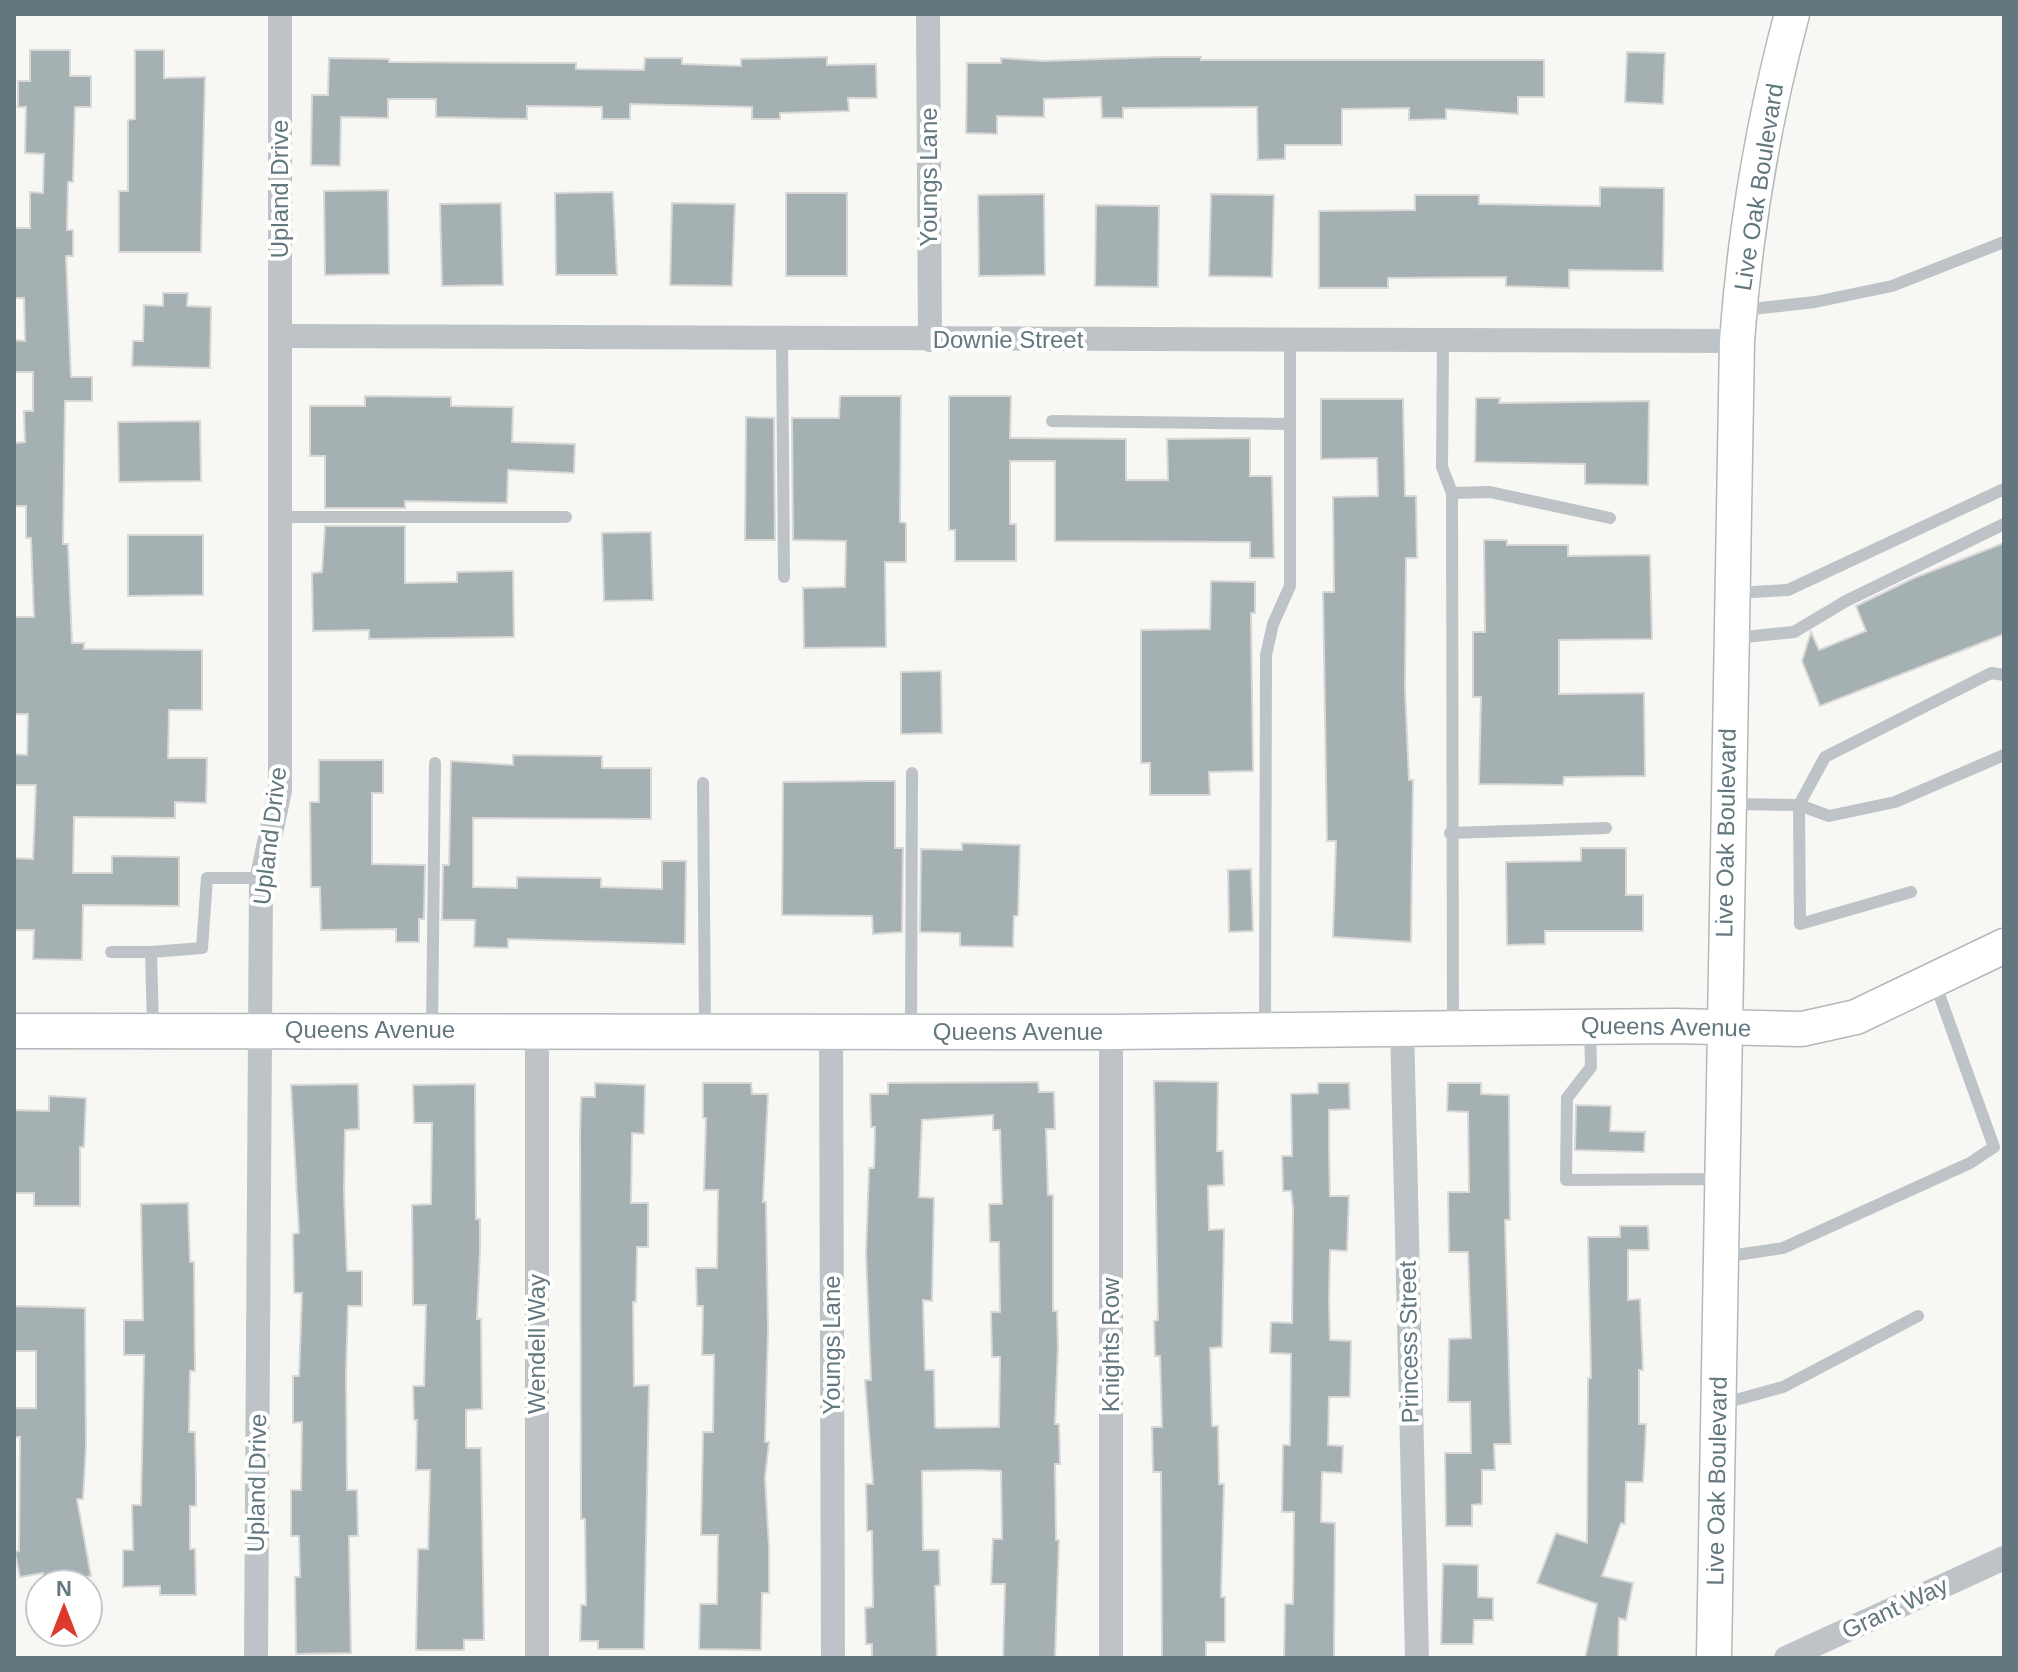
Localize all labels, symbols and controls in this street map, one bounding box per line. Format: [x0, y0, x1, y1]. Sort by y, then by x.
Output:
street label: Live Oak Boulevard [1729, 81, 1788, 292]
street label: Youngs Lane [915, 107, 942, 247]
street label: Upland Drive [266, 120, 293, 258]
street label: Downie Street [933, 326, 1084, 353]
street label: Live Oak Boulevard [1710, 728, 1741, 938]
street label: Upland Drive [248, 765, 291, 906]
street label: Queens Avenue [1581, 1012, 1751, 1041]
street label: Queens Avenue [285, 1016, 455, 1043]
street label: Queens Avenue [933, 1018, 1103, 1045]
street label: Princess Street [1394, 1260, 1423, 1424]
street label: Wendell Way [523, 1274, 550, 1414]
street label: Youngs Lane [818, 1275, 845, 1415]
street label: Knights Row [1097, 1277, 1124, 1412]
street label: Live Oak Boulevard [1701, 1376, 1732, 1586]
street label: Upland Drive [242, 1413, 271, 1553]
north arrow [24, 1568, 104, 1648]
street label: Grant Way [1838, 1571, 1952, 1644]
text: N [56, 1576, 72, 1601]

